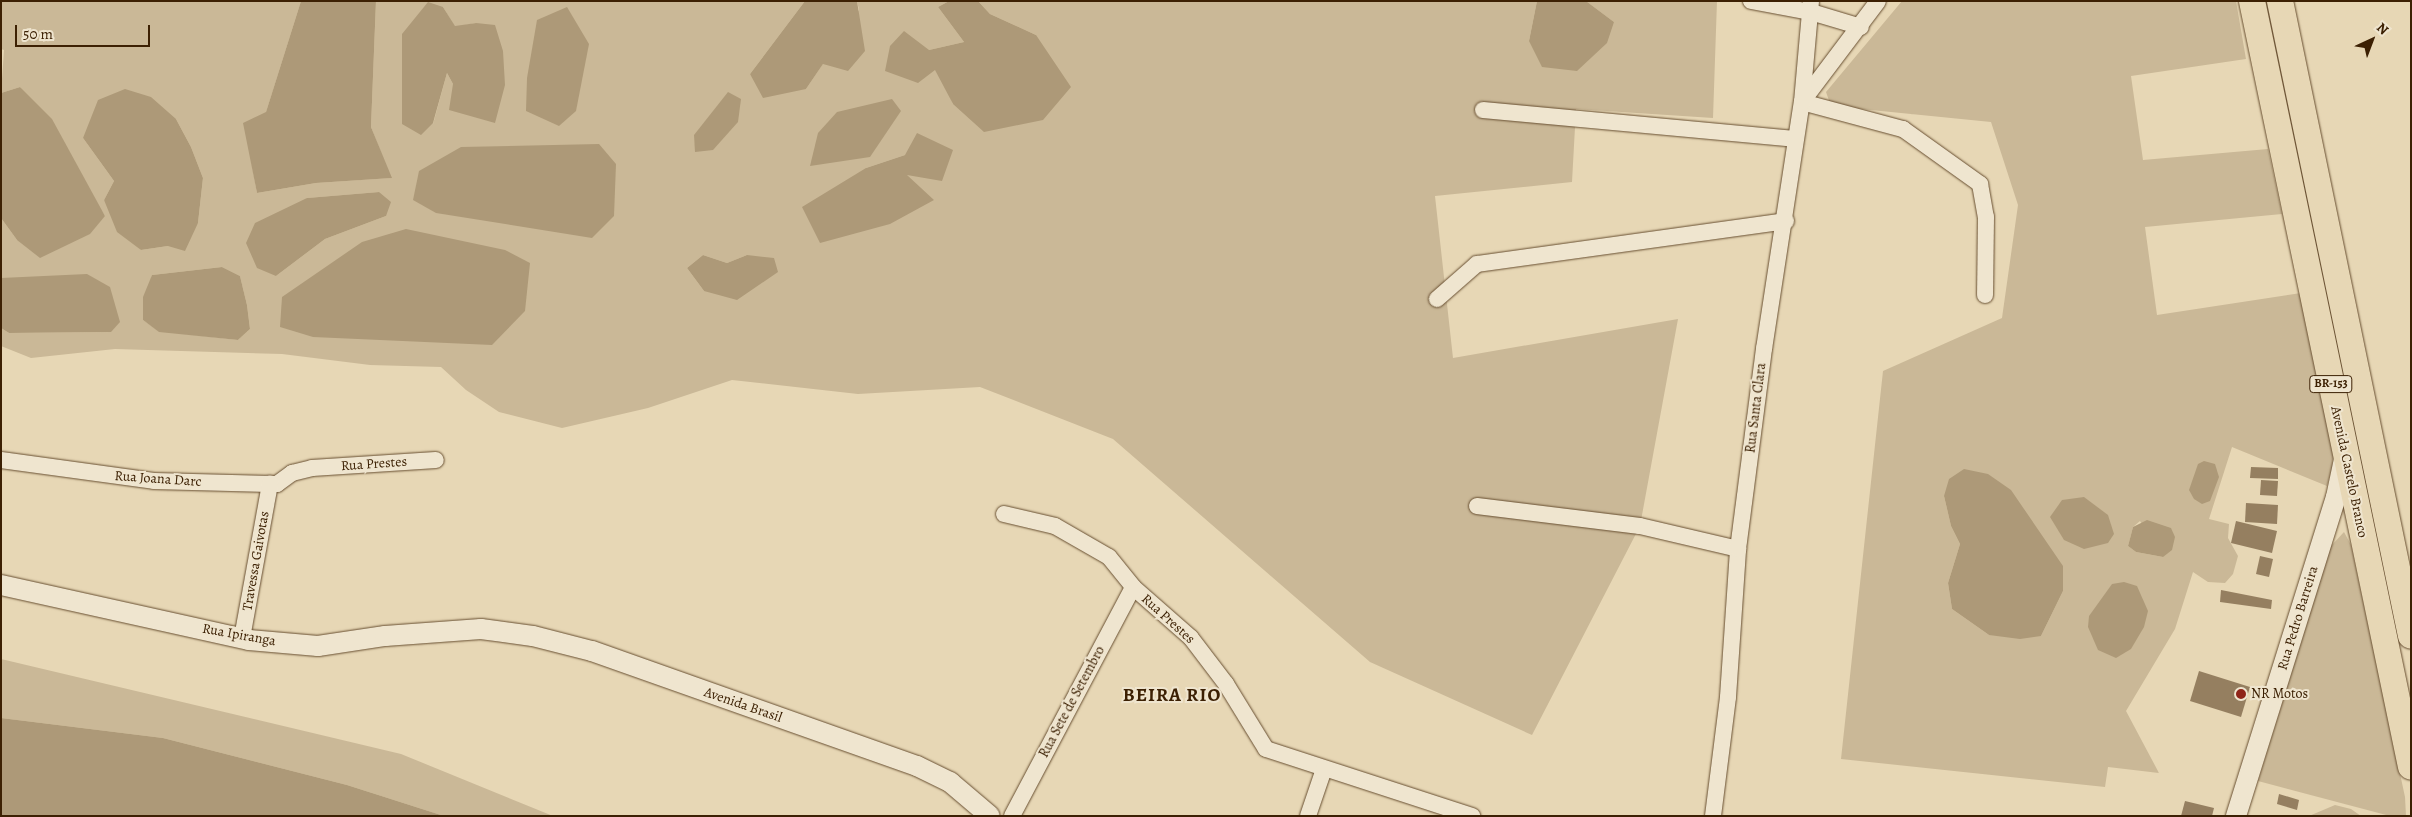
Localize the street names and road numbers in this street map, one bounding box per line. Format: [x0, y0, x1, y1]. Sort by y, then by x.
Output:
street label: Rua Santa Clara [1742, 362, 1770, 454]
road number: BR-153 [2308, 374, 2354, 394]
street label: Avenida Castelo Branco [2327, 405, 2371, 539]
street label: Rua Prestes [340, 453, 408, 475]
street label: Rua Joana Darc [114, 468, 202, 490]
street label: Travessa Gaivotas [239, 510, 273, 612]
street label: Rua Pedro Barreira [2274, 564, 2322, 672]
street label: Rua Prestes [1138, 591, 1198, 647]
street label: Rua Ipiranga [201, 620, 277, 650]
street label: Rua Sete de Setembro [1035, 643, 1109, 761]
street label: Avenida Brasil [702, 684, 784, 726]

